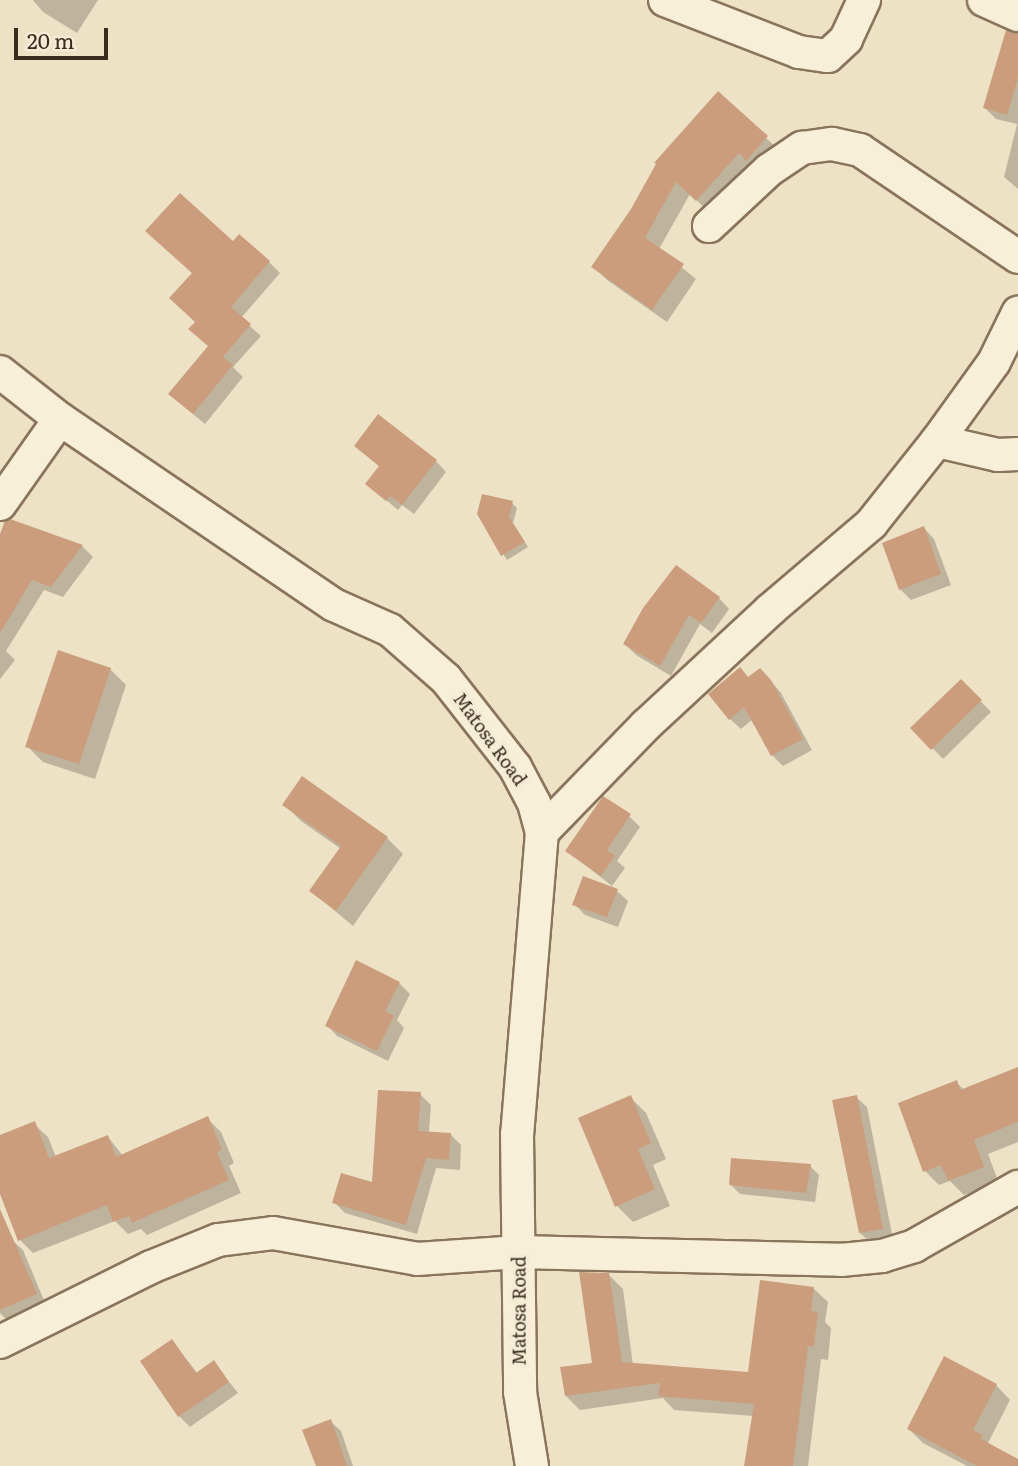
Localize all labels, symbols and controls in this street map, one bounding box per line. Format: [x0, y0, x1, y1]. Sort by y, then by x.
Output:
scale bar [18, 14, 112, 58]
text: 20 m [27, 24, 74, 55]
street label: Matosa Road [449, 688, 531, 790]
street label: Matosa Road [508, 1256, 530, 1366]

